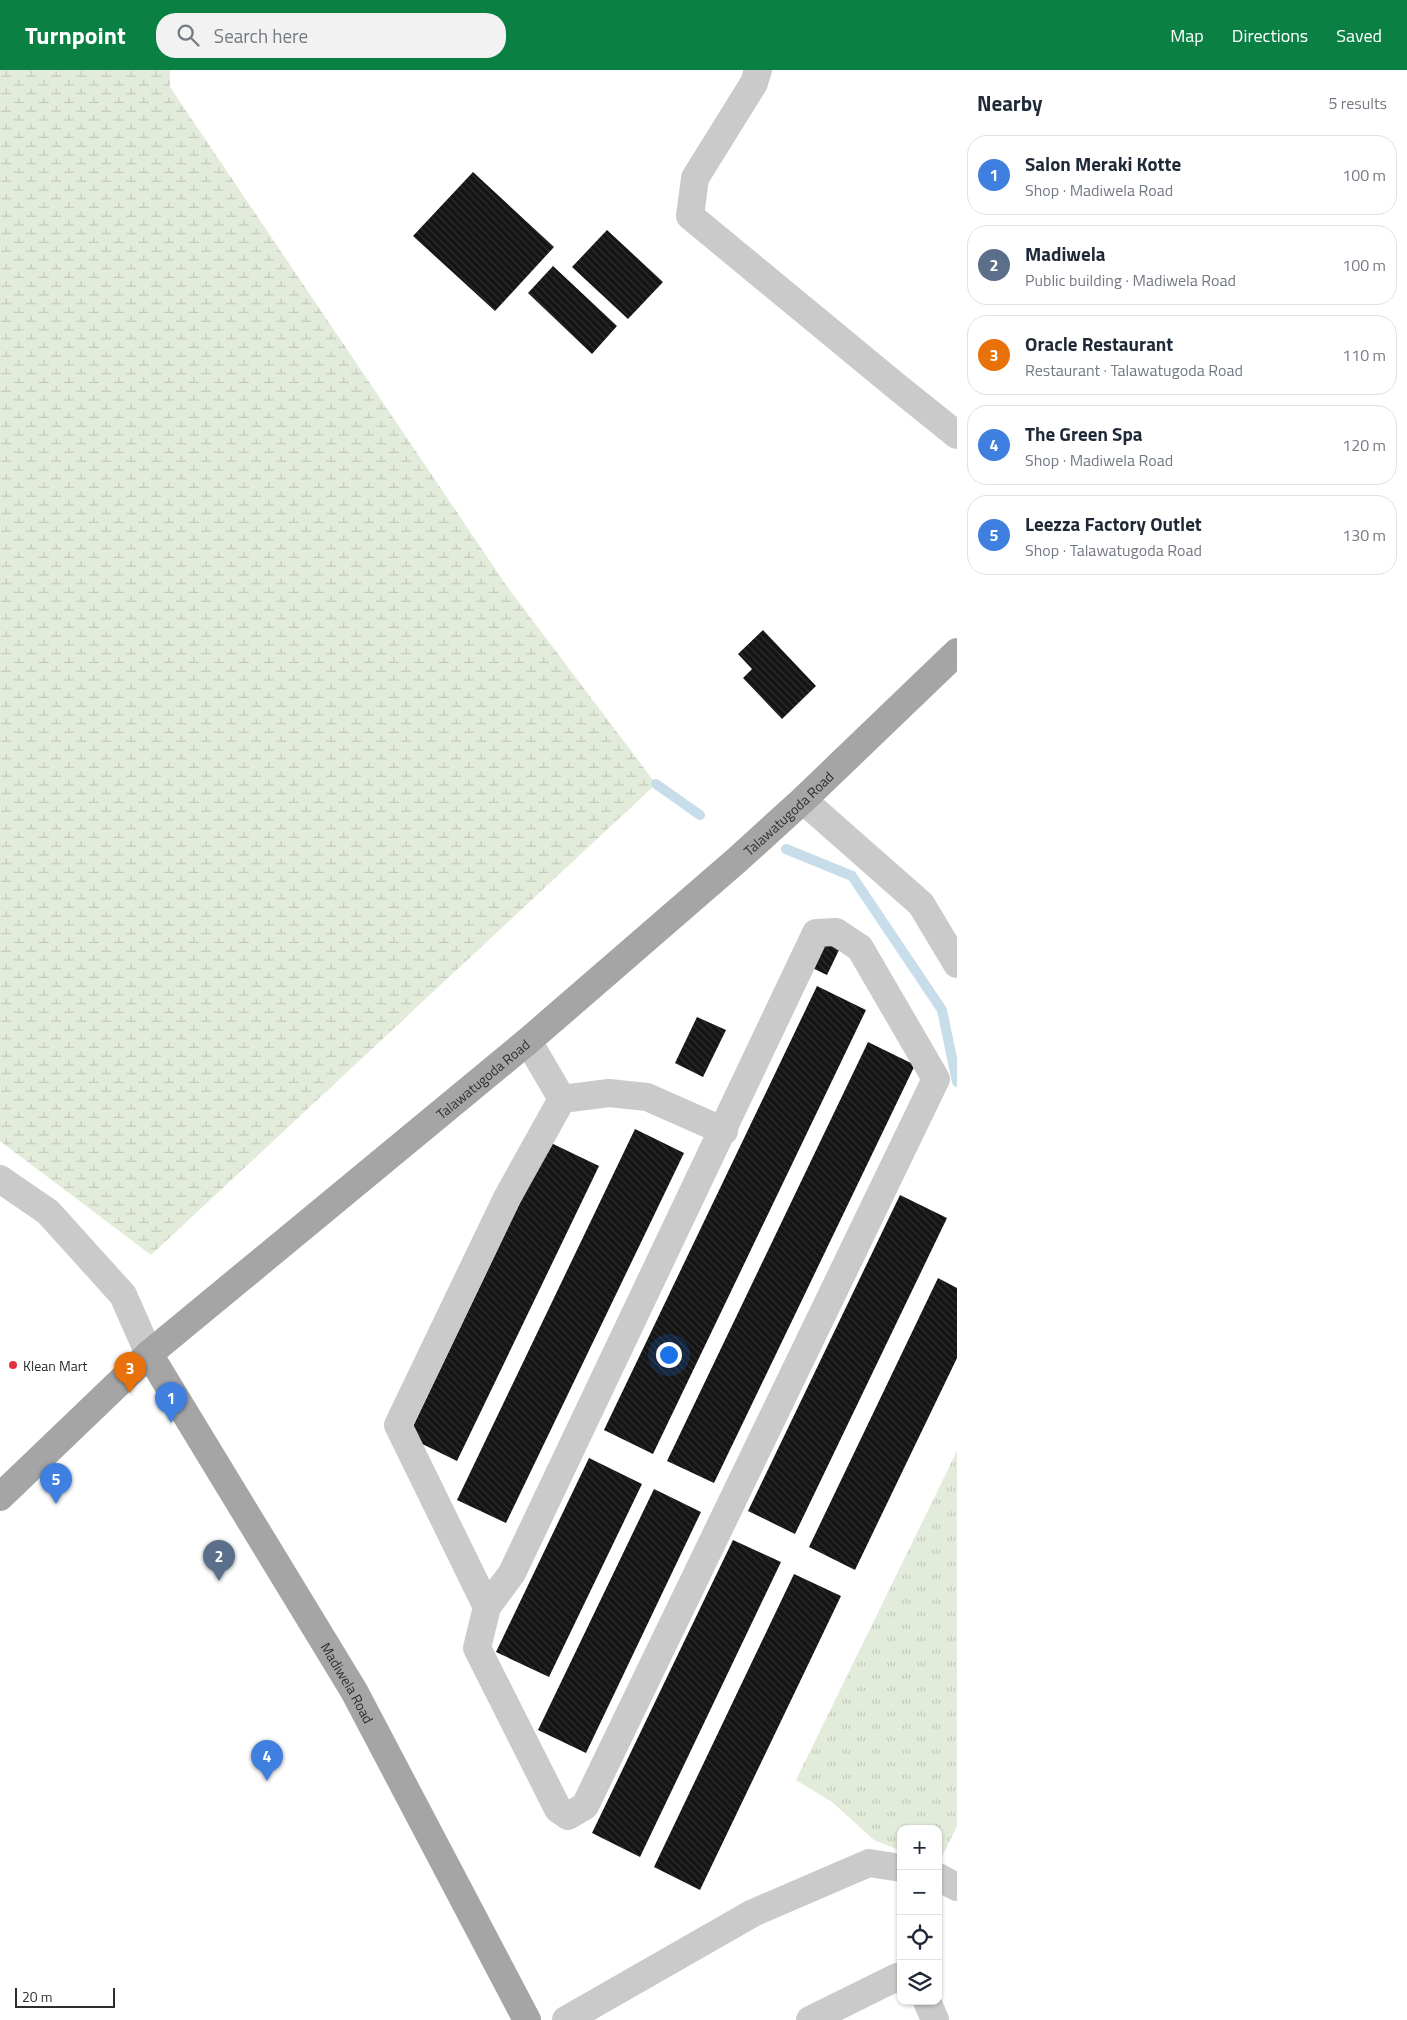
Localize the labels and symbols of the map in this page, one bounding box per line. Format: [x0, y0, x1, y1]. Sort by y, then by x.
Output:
street label: Talawatugoda Road [738, 766, 838, 860]
street label: Talawatugoda Road [431, 1034, 534, 1124]
your location [656, 1342, 682, 1368]
pin: 3 [114, 1352, 146, 1393]
place label: Klean Mart [23, 1355, 87, 1376]
marker: Klean Mart [7, 1359, 19, 1371]
pin: 1 [155, 1382, 187, 1423]
pin: 5 [40, 1463, 72, 1504]
pin: 2 [203, 1540, 235, 1581]
street label: Madiwela Road [316, 1638, 380, 1727]
pin: 4 [251, 1740, 283, 1781]
scale bar [15, 1985, 115, 2008]

